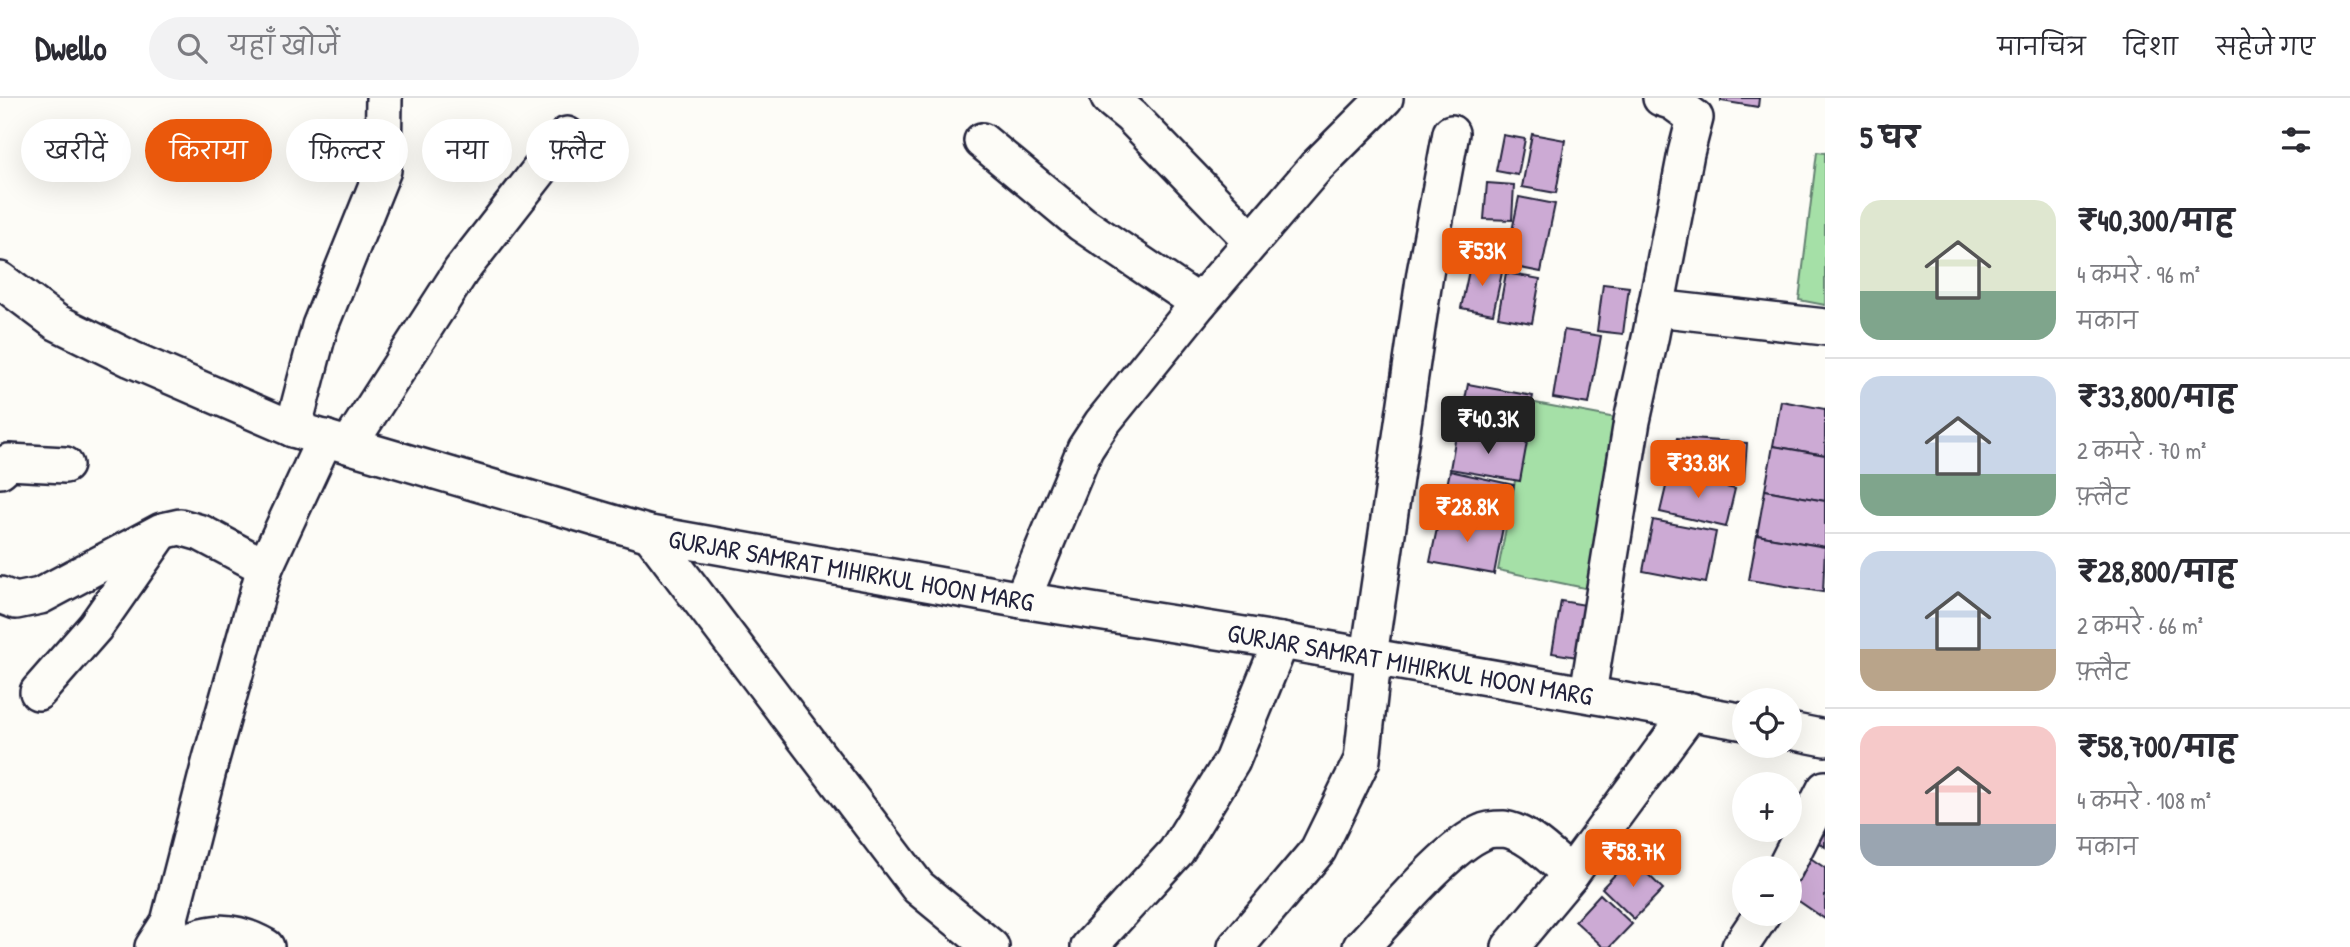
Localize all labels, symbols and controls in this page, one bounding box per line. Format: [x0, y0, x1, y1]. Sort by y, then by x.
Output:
search box [149, 17, 639, 80]
text: Dwello [35, 26, 107, 70]
text: यहाँ खोजें [229, 28, 340, 63]
icon: search [173, 29, 211, 67]
text: मानचित्र [1997, 30, 2086, 62]
text: दिशा [2124, 30, 2178, 62]
text: सहेजे गए [2216, 30, 2315, 62]
text: 5 घर [1860, 117, 1920, 157]
chip: खरीदें [21, 119, 131, 182]
chip: किराया [145, 119, 272, 182]
chip: फ़िल्टर [286, 119, 408, 182]
chip: नया [422, 119, 512, 182]
chip: फ़्लैट [526, 119, 629, 182]
icon: filters [2277, 121, 2315, 159]
text: ₹40,300/माह [2077, 200, 2234, 240]
pin: ₹53K [1441, 228, 1523, 288]
icon: home [1916, 228, 2000, 312]
text: ₹53K [1458, 235, 1506, 266]
text: 4 कमरे · 96 m² [2077, 259, 2200, 290]
text: मकान [2077, 305, 2138, 336]
text: ₹33,800/माह [2077, 376, 2236, 416]
pin: ₹40.3K [1431, 396, 1545, 456]
text: ₹40.3K [1457, 403, 1519, 434]
icon: home [1916, 404, 2000, 488]
text: 2 कमरे · 70 m² [2077, 435, 2206, 466]
pin: ₹33.8K [1641, 440, 1755, 500]
text: ₹33.8K [1666, 447, 1730, 478]
text: फ़्लैट [2077, 481, 2129, 512]
pin: ₹28.8K [1410, 484, 1524, 544]
text: ₹28.8K [1435, 491, 1499, 522]
street label: GURJAR SAMRAT MIHIRKUL HOON MARG [666, 521, 1037, 619]
text: ₹28,800/माह [2077, 551, 2236, 591]
icon: home [1916, 579, 2000, 663]
text: 2 कमरे · 66 m² [2077, 610, 2203, 641]
street label: GURJAR SAMRAT MIHIRKUL HOON MARG [1225, 615, 1596, 713]
text: फ़्लैट [2077, 656, 2129, 687]
map controls [1732, 688, 1802, 926]
button: locate [1732, 688, 1802, 758]
text: ₹58,700/माह [2077, 726, 2236, 766]
icon: home [1916, 754, 2000, 838]
button: + [1732, 772, 1802, 842]
text: 4 कमरे · 108 m² [2077, 785, 2211, 816]
pin: ₹58.7K [1576, 830, 1690, 889]
text: मकान [2077, 831, 2138, 862]
text: ₹58.7K [1601, 836, 1665, 867]
button: − [1732, 856, 1802, 926]

